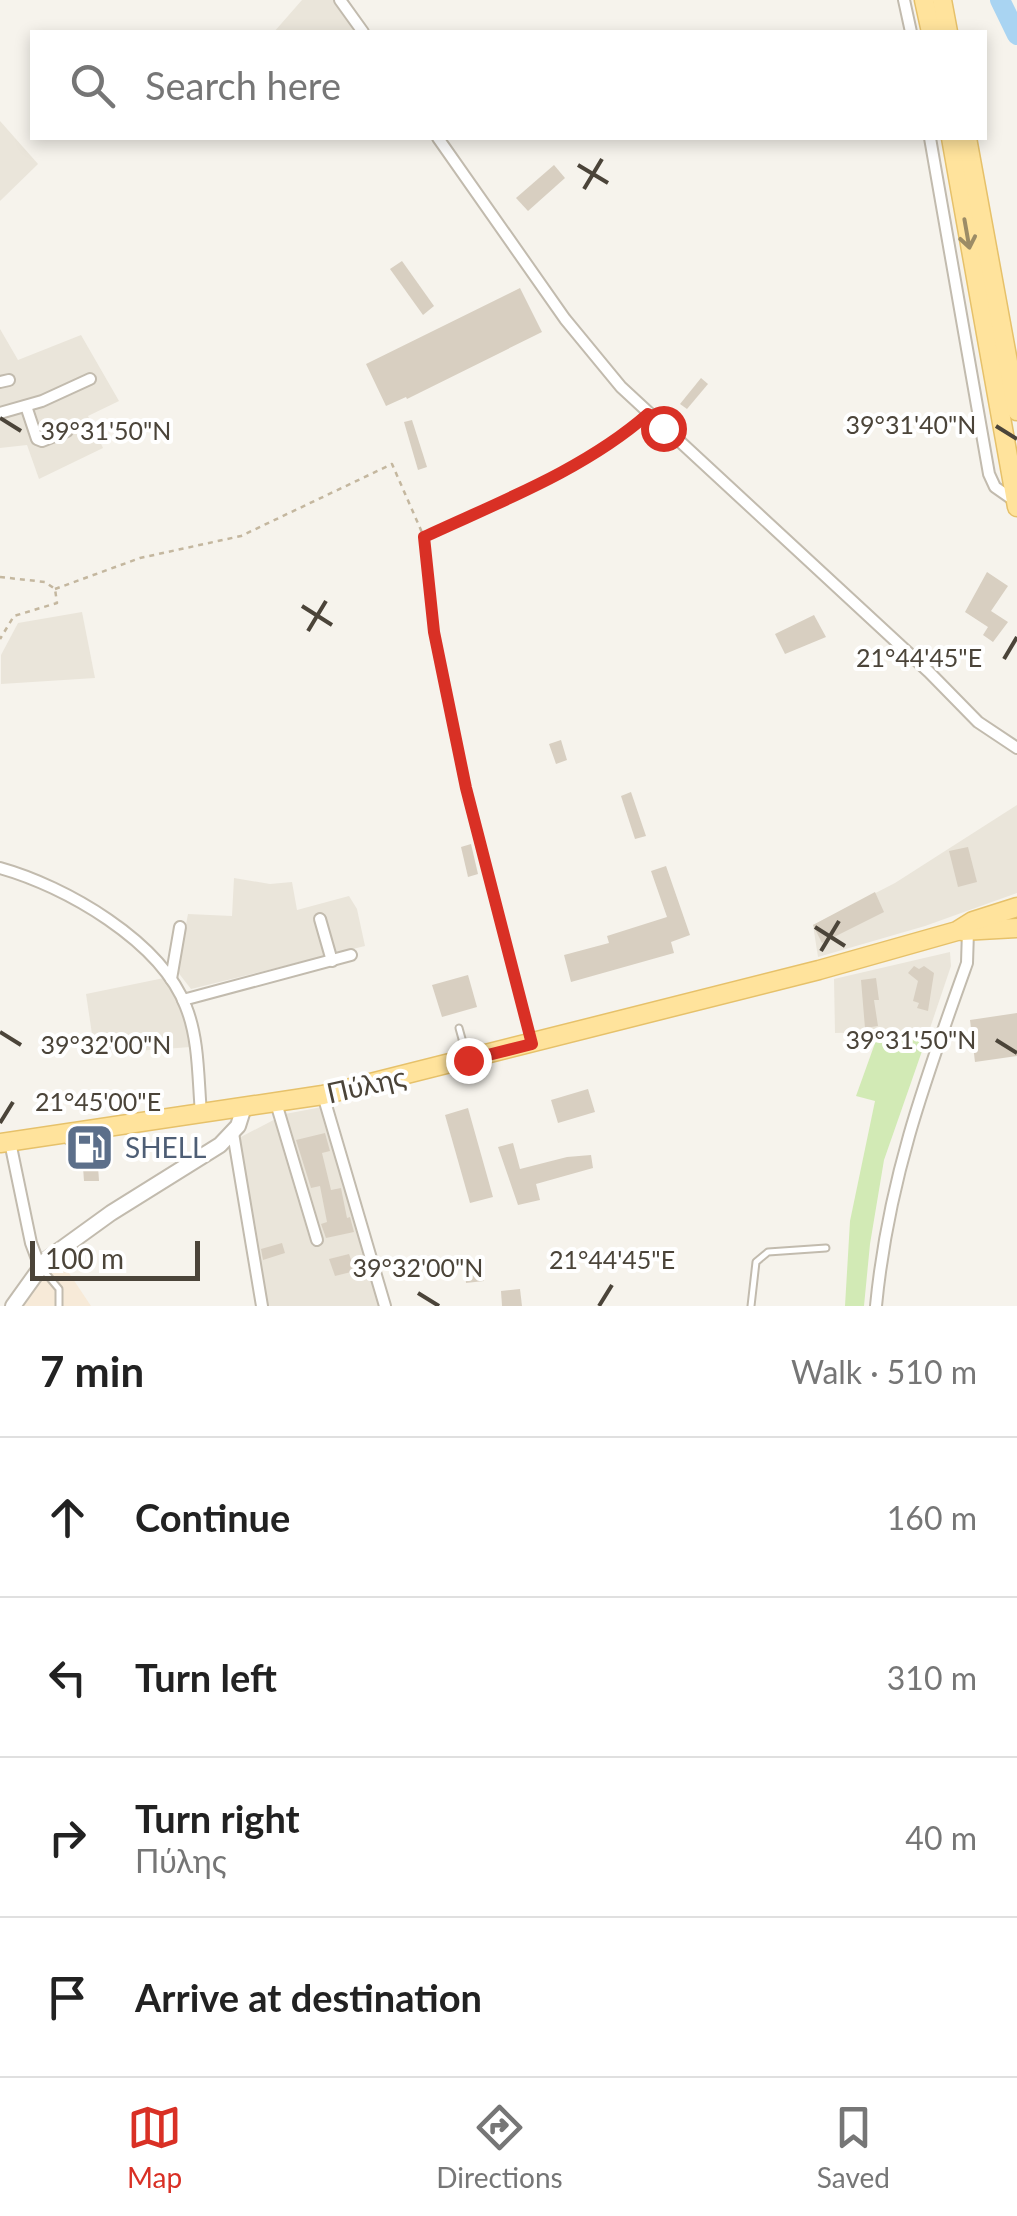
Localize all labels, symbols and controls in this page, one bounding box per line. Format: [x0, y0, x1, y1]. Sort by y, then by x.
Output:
search box [30, 30, 987, 140]
icon: search [65, 58, 120, 113]
text: Search here [145, 62, 341, 108]
one-way arrow [958, 217, 977, 249]
route start [641, 406, 687, 452]
text: 39°31'40"N [846, 409, 976, 439]
text: 39°31'50"N [41, 415, 171, 445]
text: 21°44'45"E [856, 642, 982, 672]
text: 39°31'50"N [846, 1024, 976, 1054]
text: 39°32'00"N [41, 1029, 171, 1059]
route end [446, 1038, 492, 1084]
street label: Πύλης [323, 1058, 409, 1110]
text: 21°45'00"E [35, 1086, 161, 1116]
fuel station icon: SHELL [64, 1121, 116, 1173]
place label: SHELL [125, 1130, 207, 1164]
scale bar [30, 1236, 200, 1280]
text: 100 m [45, 1241, 124, 1275]
text: 21°44'45"E [549, 1244, 675, 1274]
text: 39°32'00"N [353, 1252, 483, 1282]
text: 7 min [40, 1346, 144, 1396]
text: Walk · 510 m [791, 1352, 977, 1391]
icon: ahead [40, 1490, 95, 1545]
text: Continue [135, 1494, 290, 1540]
text: 160 m [887, 1498, 977, 1537]
icon: left [40, 1650, 95, 1705]
text: Turn left [135, 1654, 277, 1700]
text: 310 m [887, 1658, 977, 1697]
text: Turn right [135, 1795, 300, 1841]
icon: right [40, 1810, 95, 1865]
text: 40 m [905, 1818, 977, 1857]
text: Πύλης [135, 1841, 227, 1880]
icon: arrive [40, 1970, 95, 2025]
text: Arrive at destination [135, 1974, 482, 2020]
tab: Map [127, 2100, 182, 2194]
tab: Directions [436, 2100, 563, 2194]
tab: Saved [817, 2100, 890, 2194]

